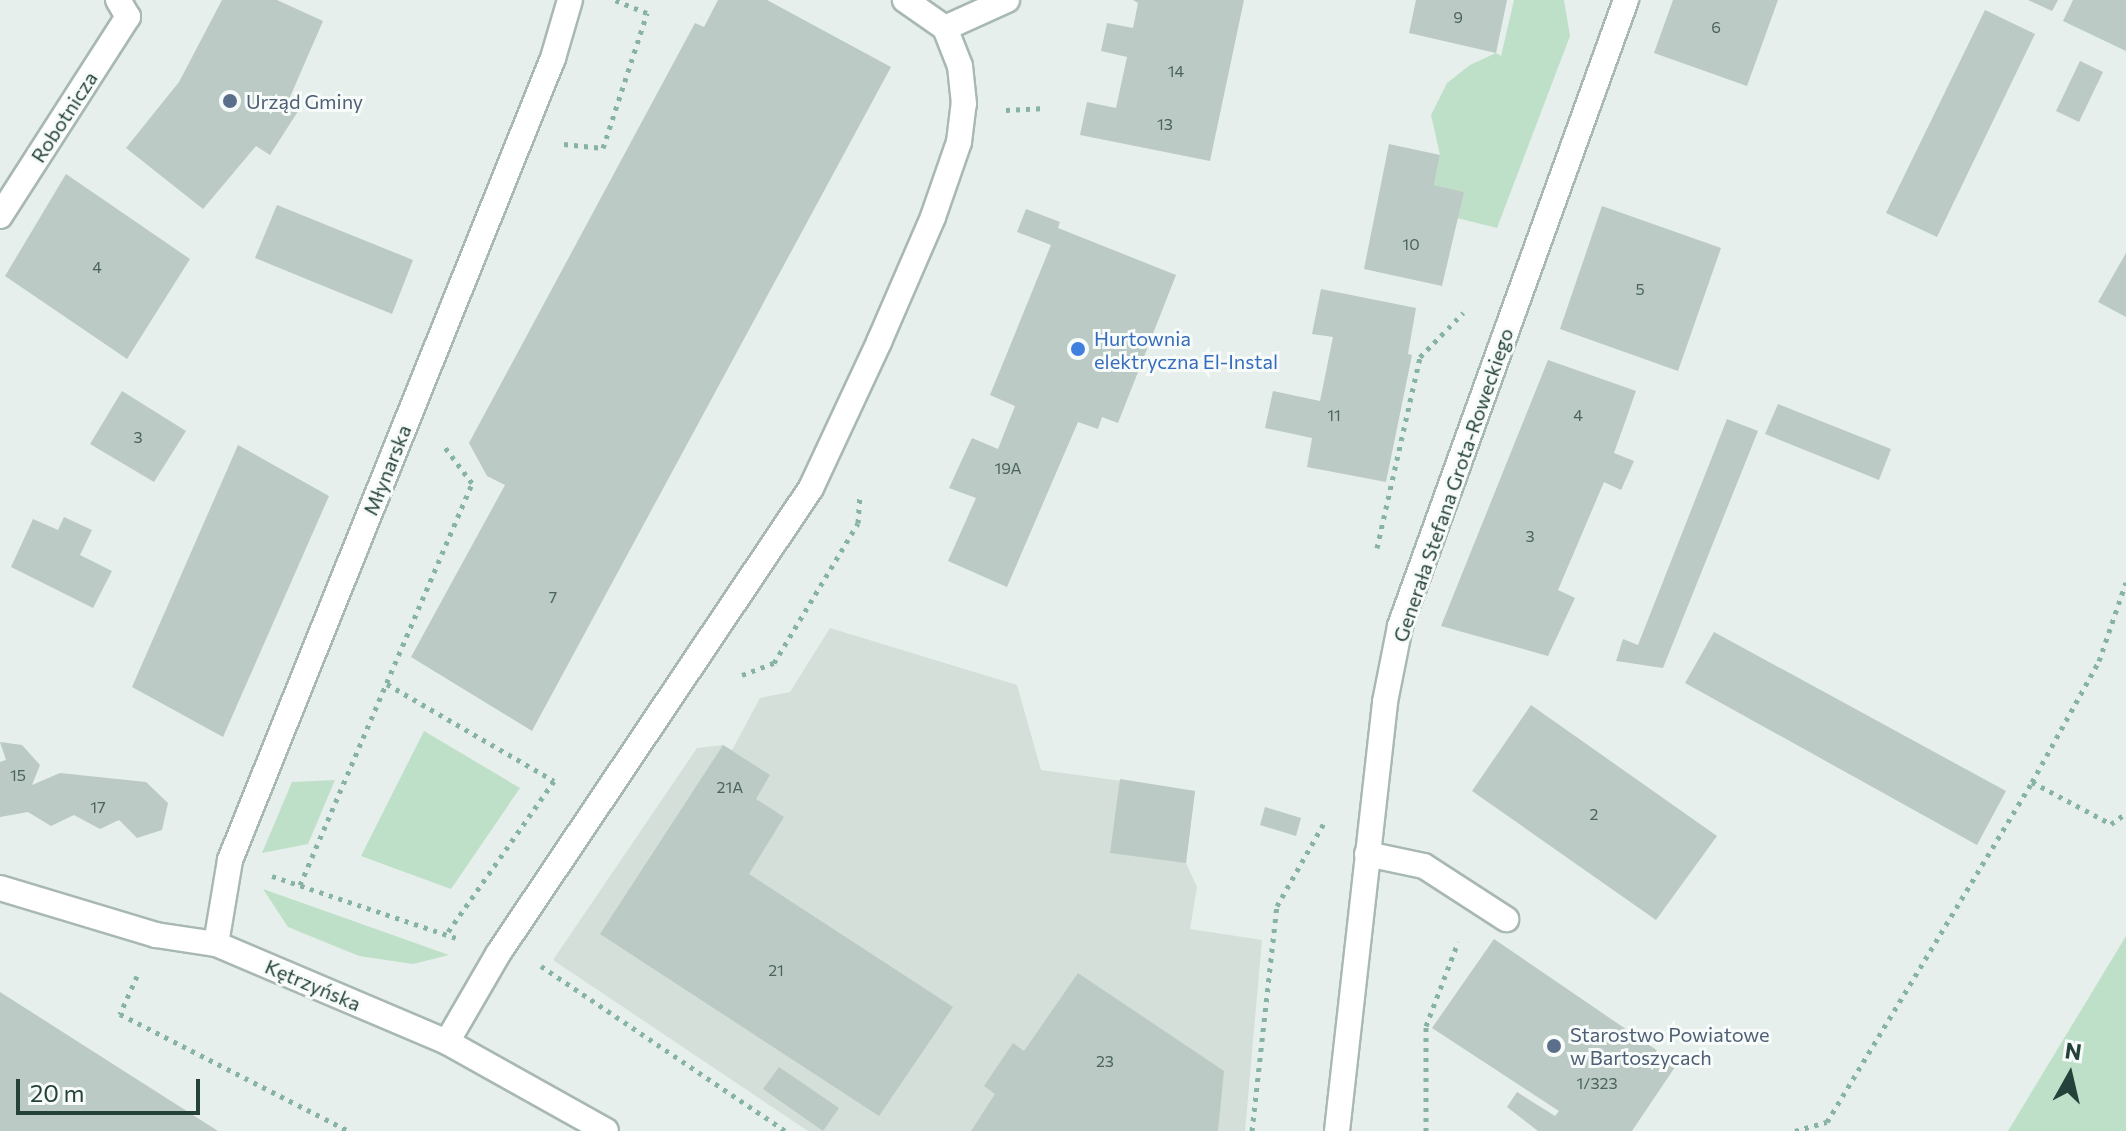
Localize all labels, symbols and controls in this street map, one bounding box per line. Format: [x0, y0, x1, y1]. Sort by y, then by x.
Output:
house number: 9 [1453, 7, 1463, 27]
house number: 6 [1711, 17, 1721, 37]
house number: 14 [1168, 61, 1184, 81]
street label: Robotnicza [26, 67, 102, 167]
place label: Urząd Gminy [246, 89, 363, 113]
marker: Urząd Gminy [221, 92, 239, 110]
house number: 13 [1157, 114, 1173, 134]
house number: 10 [1402, 234, 1420, 254]
house number: 4 [92, 257, 102, 277]
house number: 5 [1635, 279, 1645, 299]
street label: Generała Stefana Grota-Roweckiego [1388, 325, 1518, 645]
place label: Hurtownia elektryczna El-Instal [1094, 326, 1278, 373]
marker: Hurtownia elektryczna El-Instal [1069, 340, 1087, 358]
house number: 11 [1327, 405, 1341, 425]
house number: 4 [1573, 405, 1583, 425]
street label: Młynarska [358, 421, 416, 519]
house number: 3 [133, 427, 143, 447]
house number: 19A [994, 458, 1022, 478]
house number: 3 [1525, 526, 1535, 546]
house number: 7 [549, 587, 557, 607]
house number: 15 [10, 765, 26, 785]
house number: 21A [717, 777, 743, 797]
house number: 17 [90, 797, 106, 817]
house number: 2 [1590, 804, 1598, 824]
street label: Kętrzyńska [262, 954, 364, 1016]
house number: 21 [768, 960, 784, 980]
place label: Starostwo Powiatowe w Bartoszycach [1570, 1022, 1770, 1069]
north arrow [2030, 1035, 2110, 1115]
text: N [2063, 1036, 2083, 1065]
marker: Starostwo Powiatowe w Bartoszycach [1545, 1037, 1563, 1055]
house number: 23 [1096, 1051, 1114, 1071]
scale bar [20, 1063, 204, 1113]
house number: 1/323 [1576, 1073, 1618, 1093]
text: 20 m [30, 1078, 84, 1107]

